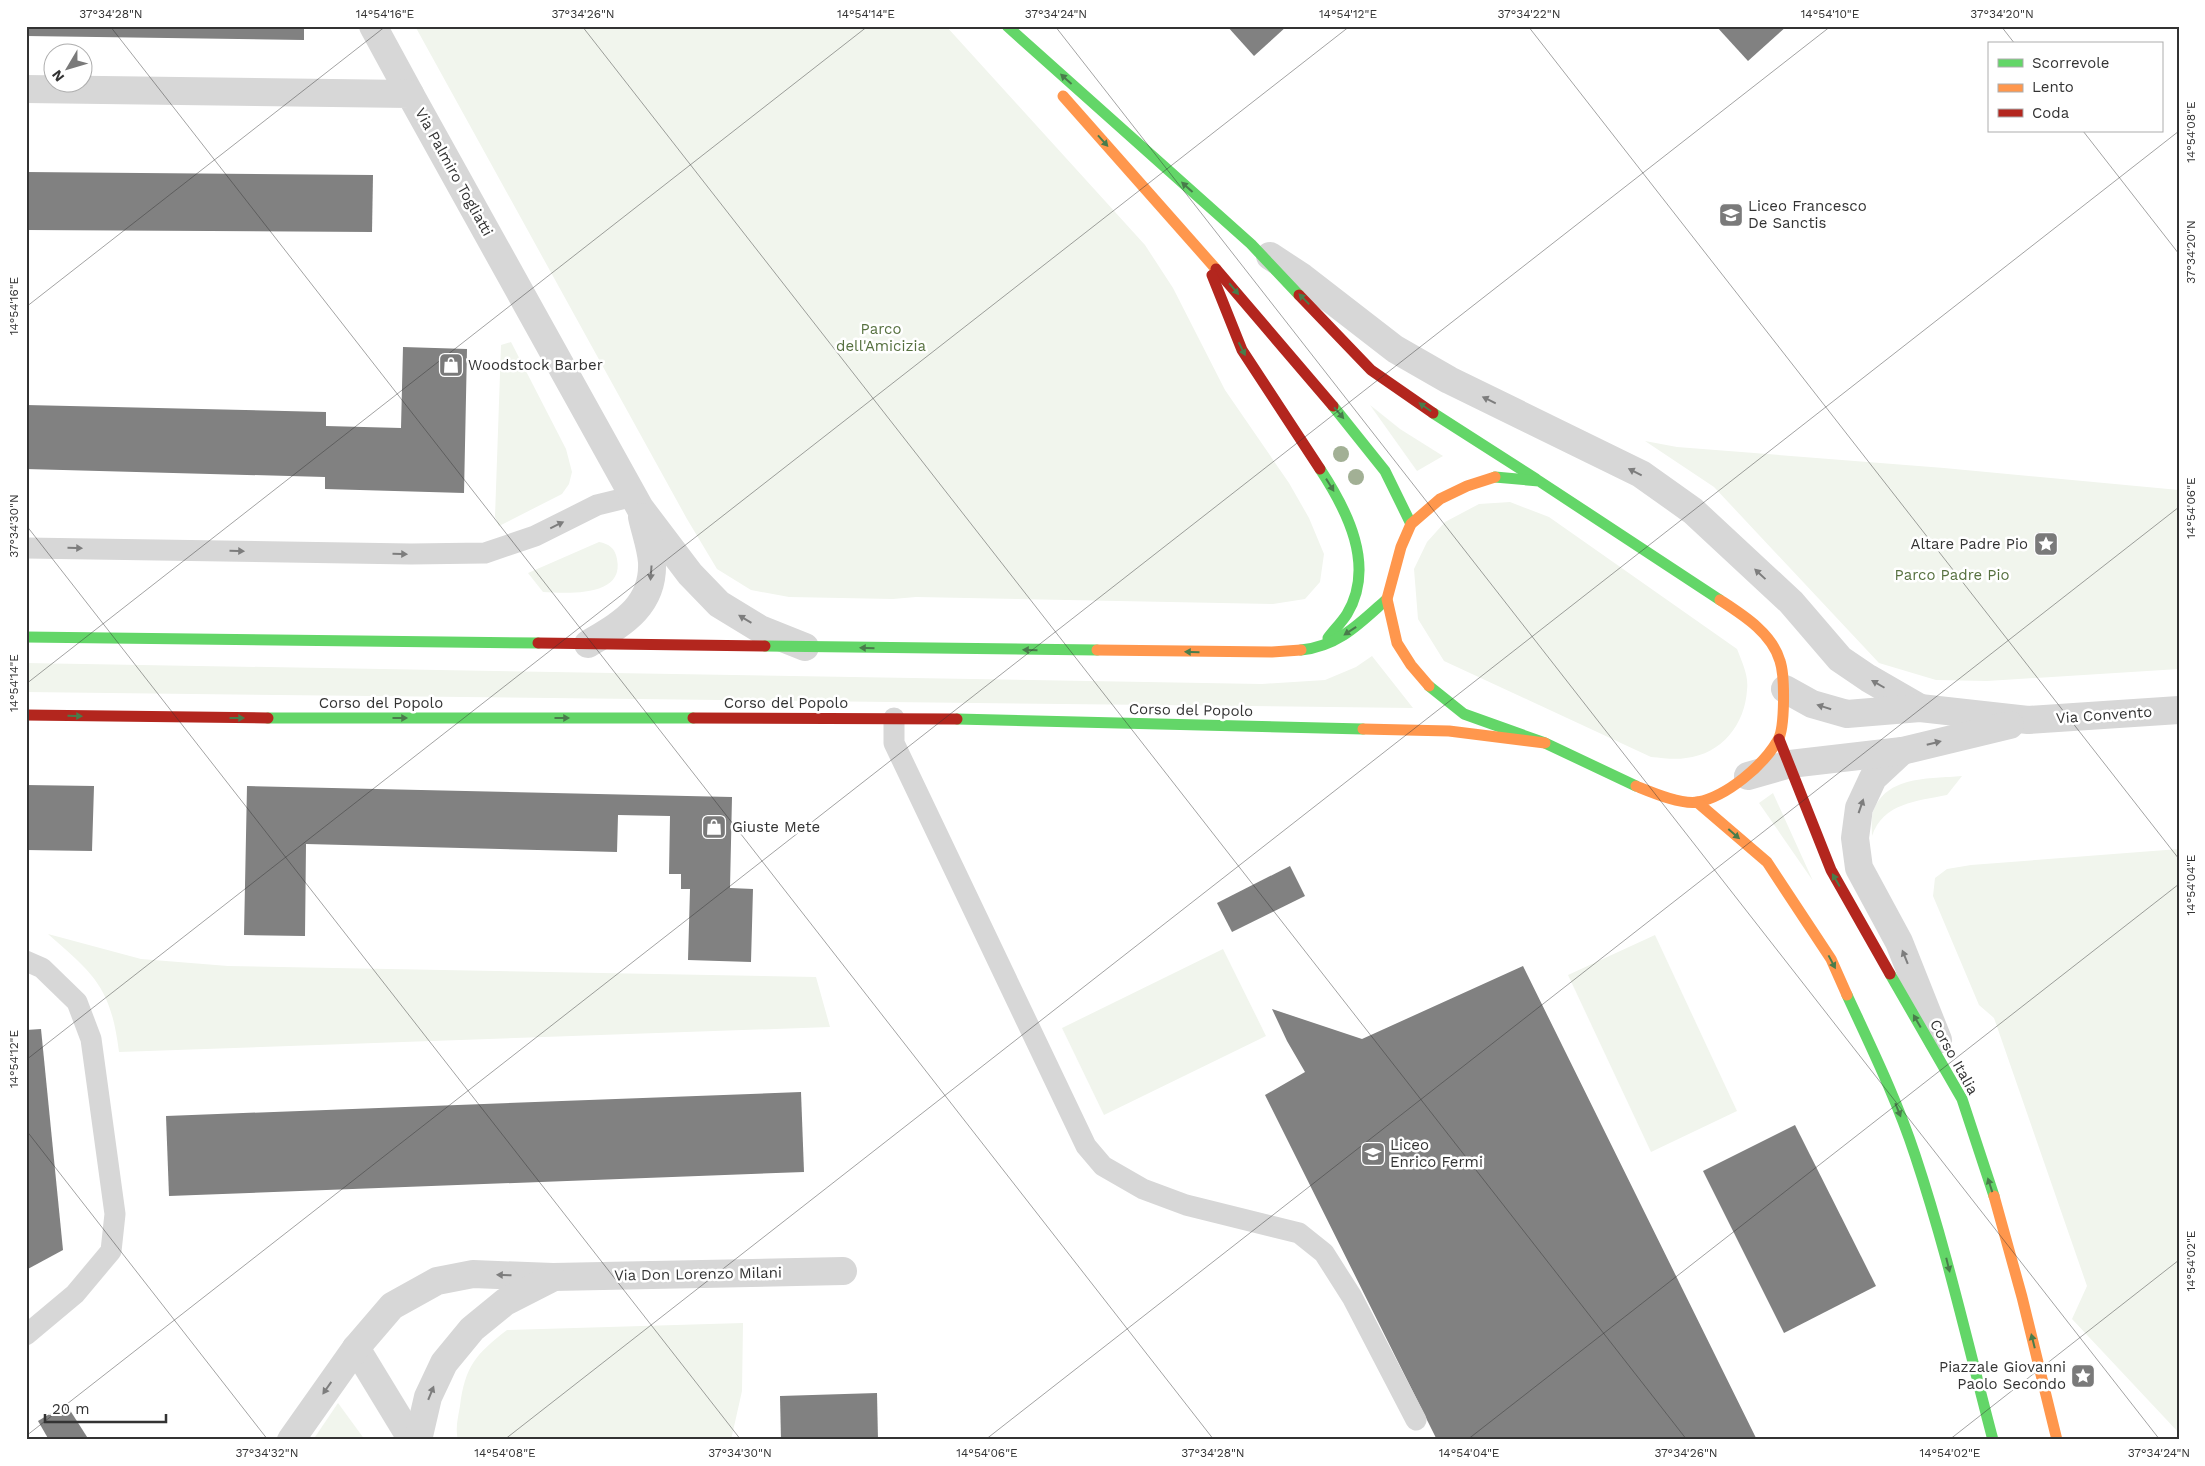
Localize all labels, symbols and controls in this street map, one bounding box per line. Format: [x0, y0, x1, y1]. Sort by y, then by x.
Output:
text: 37°34'28"N [79, 7, 143, 21]
text: 14°54'16"E [356, 7, 415, 21]
text: 37°34'26"N [551, 7, 615, 21]
text: 14°54'14"E [837, 7, 895, 21]
text: 37°34'24"N [1025, 7, 1087, 21]
text: 14°54'12"E [1319, 7, 1377, 21]
text: 37°34'22"N [1498, 7, 1560, 21]
text: 14°54'10"E [1801, 7, 1860, 21]
text: 37°34'20"N [1970, 7, 2034, 21]
north arrow [42, 42, 92, 92]
legend [1988, 42, 2162, 132]
text: Scorrevole [2032, 54, 2110, 72]
text: N [48, 67, 67, 85]
one-way arrow [1060, 73, 1072, 85]
text: Lento [2032, 78, 2074, 96]
text: 14°54'08"E [2184, 101, 2198, 163]
text: Coda [2032, 104, 2070, 122]
street label: Via Palmiro Togliatti [411, 105, 497, 239]
one-way arrow [1097, 135, 1108, 147]
one-way arrow [1182, 181, 1194, 193]
place label: Liceo Francesco De Sanctis [1748, 197, 1867, 232]
school or university icon: Liceo Francesco De Sanctis [1718, 202, 1744, 228]
text: 37°34'20"N [2184, 220, 2198, 284]
text: 14°54'16"E [7, 276, 21, 335]
one-way arrow [1228, 282, 1239, 295]
one-way arrow [1298, 294, 1310, 306]
park label: Parco dell'Amicizia [836, 320, 926, 355]
one-way arrow [1239, 342, 1247, 356]
shop icon: Woodstock Barber [438, 352, 464, 378]
place label: Woodstock Barber [468, 356, 603, 374]
one-way arrow [1482, 395, 1496, 403]
one-way arrow [1418, 402, 1431, 412]
one-way arrow [1333, 406, 1345, 418]
one-way arrow [1627, 468, 1642, 476]
text: 14°54'06"E [2184, 477, 2198, 539]
one-way arrow [1326, 479, 1335, 492]
text: 37°34'30"N [7, 494, 21, 558]
one-way arrow [550, 521, 564, 529]
place icon: Altare Padre Pio [2033, 531, 2059, 557]
place label: Altare Padre Pio [1911, 535, 2028, 553]
one-way arrow [67, 545, 83, 553]
one-way arrow [230, 547, 246, 555]
one-way arrow [392, 550, 408, 558]
one-way arrow [646, 565, 654, 581]
park label: Parco Padre Pio [1895, 566, 2009, 584]
one-way arrow [1755, 568, 1767, 580]
one-way arrow [738, 615, 752, 624]
one-way arrow [1343, 626, 1357, 636]
one-way arrow [859, 644, 875, 652]
one-way arrow [1022, 645, 1038, 653]
one-way arrow [1184, 647, 1200, 655]
text: 14°54'14"E [7, 654, 21, 712]
one-way arrow [1871, 680, 1886, 688]
street label: Corso del Popolo [319, 694, 443, 712]
street label: Corso del Popolo [724, 694, 848, 712]
street label: Corso del Popolo [1129, 700, 1253, 720]
one-way arrow [1816, 703, 1831, 711]
street label: Via Convento [2055, 703, 2153, 727]
one-way arrow [67, 712, 83, 720]
one-way arrow [230, 714, 246, 722]
one-way arrow [392, 714, 408, 722]
one-way arrow [555, 714, 571, 722]
one-way arrow [1926, 739, 1941, 747]
one-way arrow [1857, 798, 1865, 813]
shop icon: Giuste Mete [701, 814, 727, 840]
place label: Giuste Mete [732, 818, 820, 836]
one-way arrow [1727, 828, 1740, 839]
text: 14°54'04"E [2184, 854, 2198, 915]
one-way arrow [1832, 874, 1841, 887]
one-way arrow [1900, 949, 1908, 964]
one-way arrow [1828, 954, 1836, 969]
one-way arrow [1913, 1014, 1922, 1028]
street label: Corso Italia [1926, 1016, 1982, 1098]
text: 14°54'12"E [7, 1030, 21, 1088]
one-way arrow [1894, 1103, 1902, 1117]
place label: Liceo Enrico Fermi [1390, 1136, 1483, 1171]
school or university icon: Liceo Enrico Fermi [1360, 1141, 1386, 1167]
one-way arrow [1986, 1177, 1994, 1192]
text: 14°54'02"E [2184, 1230, 2198, 1292]
one-way arrow [1944, 1257, 1952, 1272]
street label: Via Don Lorenzo Milani [614, 1264, 782, 1284]
one-way arrow [496, 1271, 512, 1279]
one-way arrow [2029, 1334, 2037, 1349]
place label: Piazzale Giovanni Paolo Secondo [1939, 1358, 2066, 1393]
place icon: Piazzale Giovanni Paolo Secondo [2070, 1363, 2096, 1389]
one-way arrow [322, 1381, 333, 1394]
one-way arrow [427, 1386, 435, 1400]
scale bar [45, 1391, 166, 1423]
text: 20 m [52, 1400, 90, 1418]
text: 37°34'32"N [236, 1446, 298, 1460]
text: 14°54'08"E [474, 1446, 536, 1460]
text: 37°34'30"N [708, 1446, 772, 1460]
text: 14°54'06"E [956, 1446, 1018, 1460]
text: 37°34'28"N [1181, 1446, 1245, 1460]
text: 14°54'04"E [1439, 1446, 1500, 1460]
text: 37°34'26"N [1654, 1446, 1718, 1460]
text: 14°54'02"E [1919, 1446, 1981, 1460]
text: 37°34'24"N [2128, 1446, 2190, 1460]

